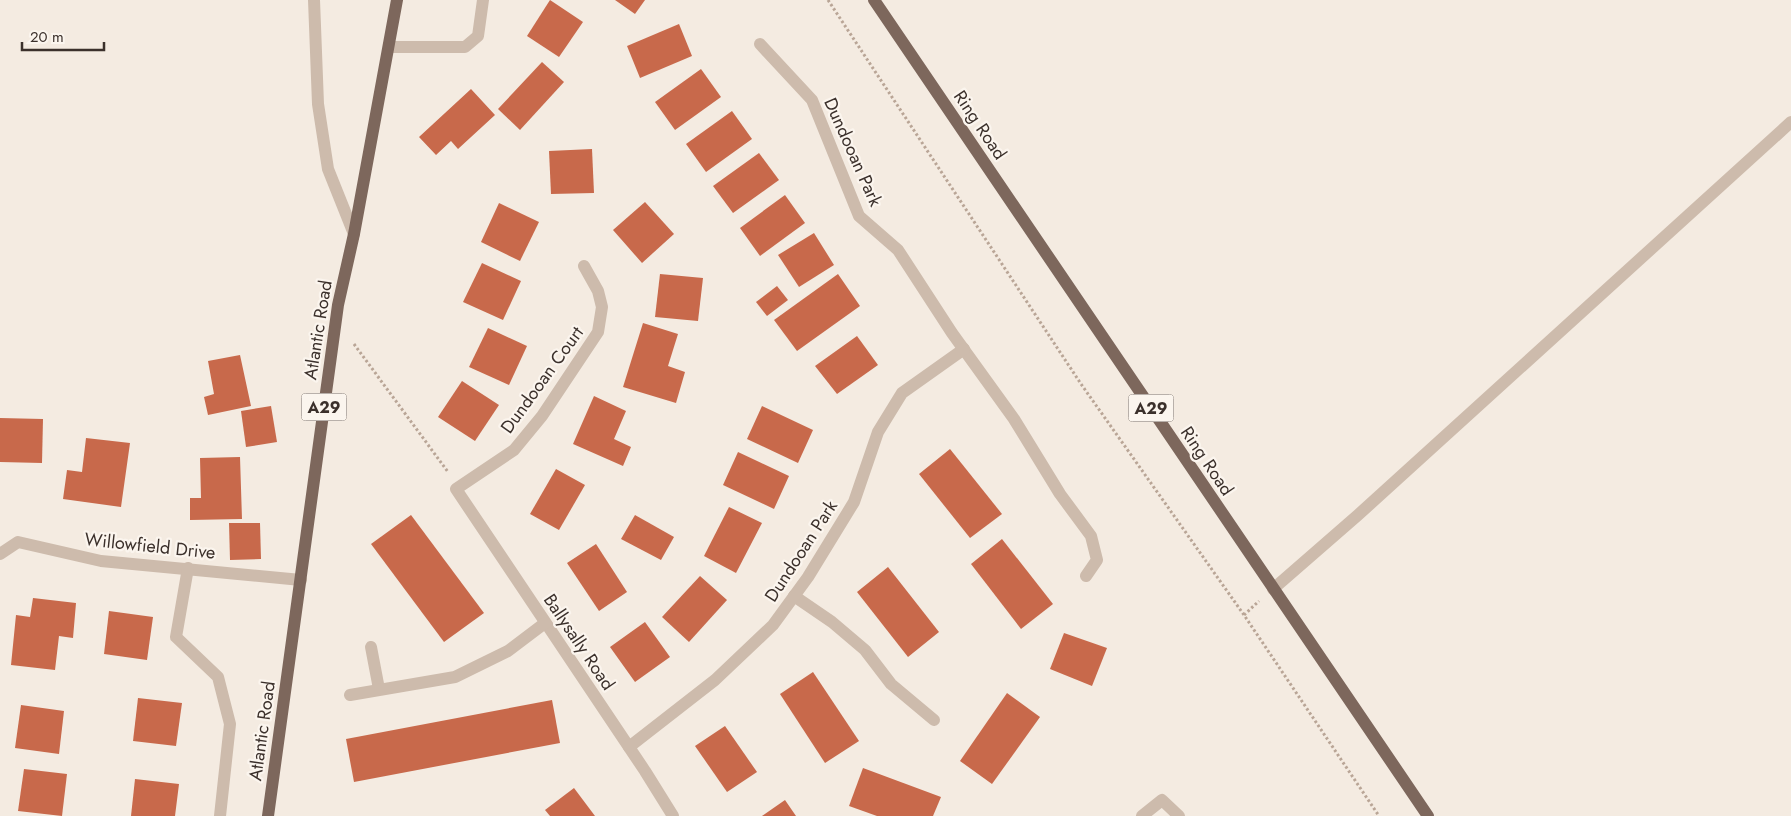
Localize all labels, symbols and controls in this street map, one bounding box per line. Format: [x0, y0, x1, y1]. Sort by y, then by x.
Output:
scale bar [22, 20, 105, 52]
text: 20 m [30, 26, 64, 48]
street label: Ring Road [947, 85, 1013, 165]
street label: Dundooan Park [817, 93, 889, 211]
street label: Atlantic Road [297, 278, 339, 382]
street label: Dundooan Court [494, 321, 590, 439]
road number: A29 [302, 394, 346, 421]
road number: A29 [1128, 394, 1174, 422]
street label: Ring Road [1174, 421, 1240, 501]
street label: Dundooan Park [758, 495, 844, 607]
street label: Willowfield Drive [83, 526, 217, 566]
street label: Ballysally Road [537, 589, 621, 695]
street label: Atlantic Road [242, 680, 282, 782]

